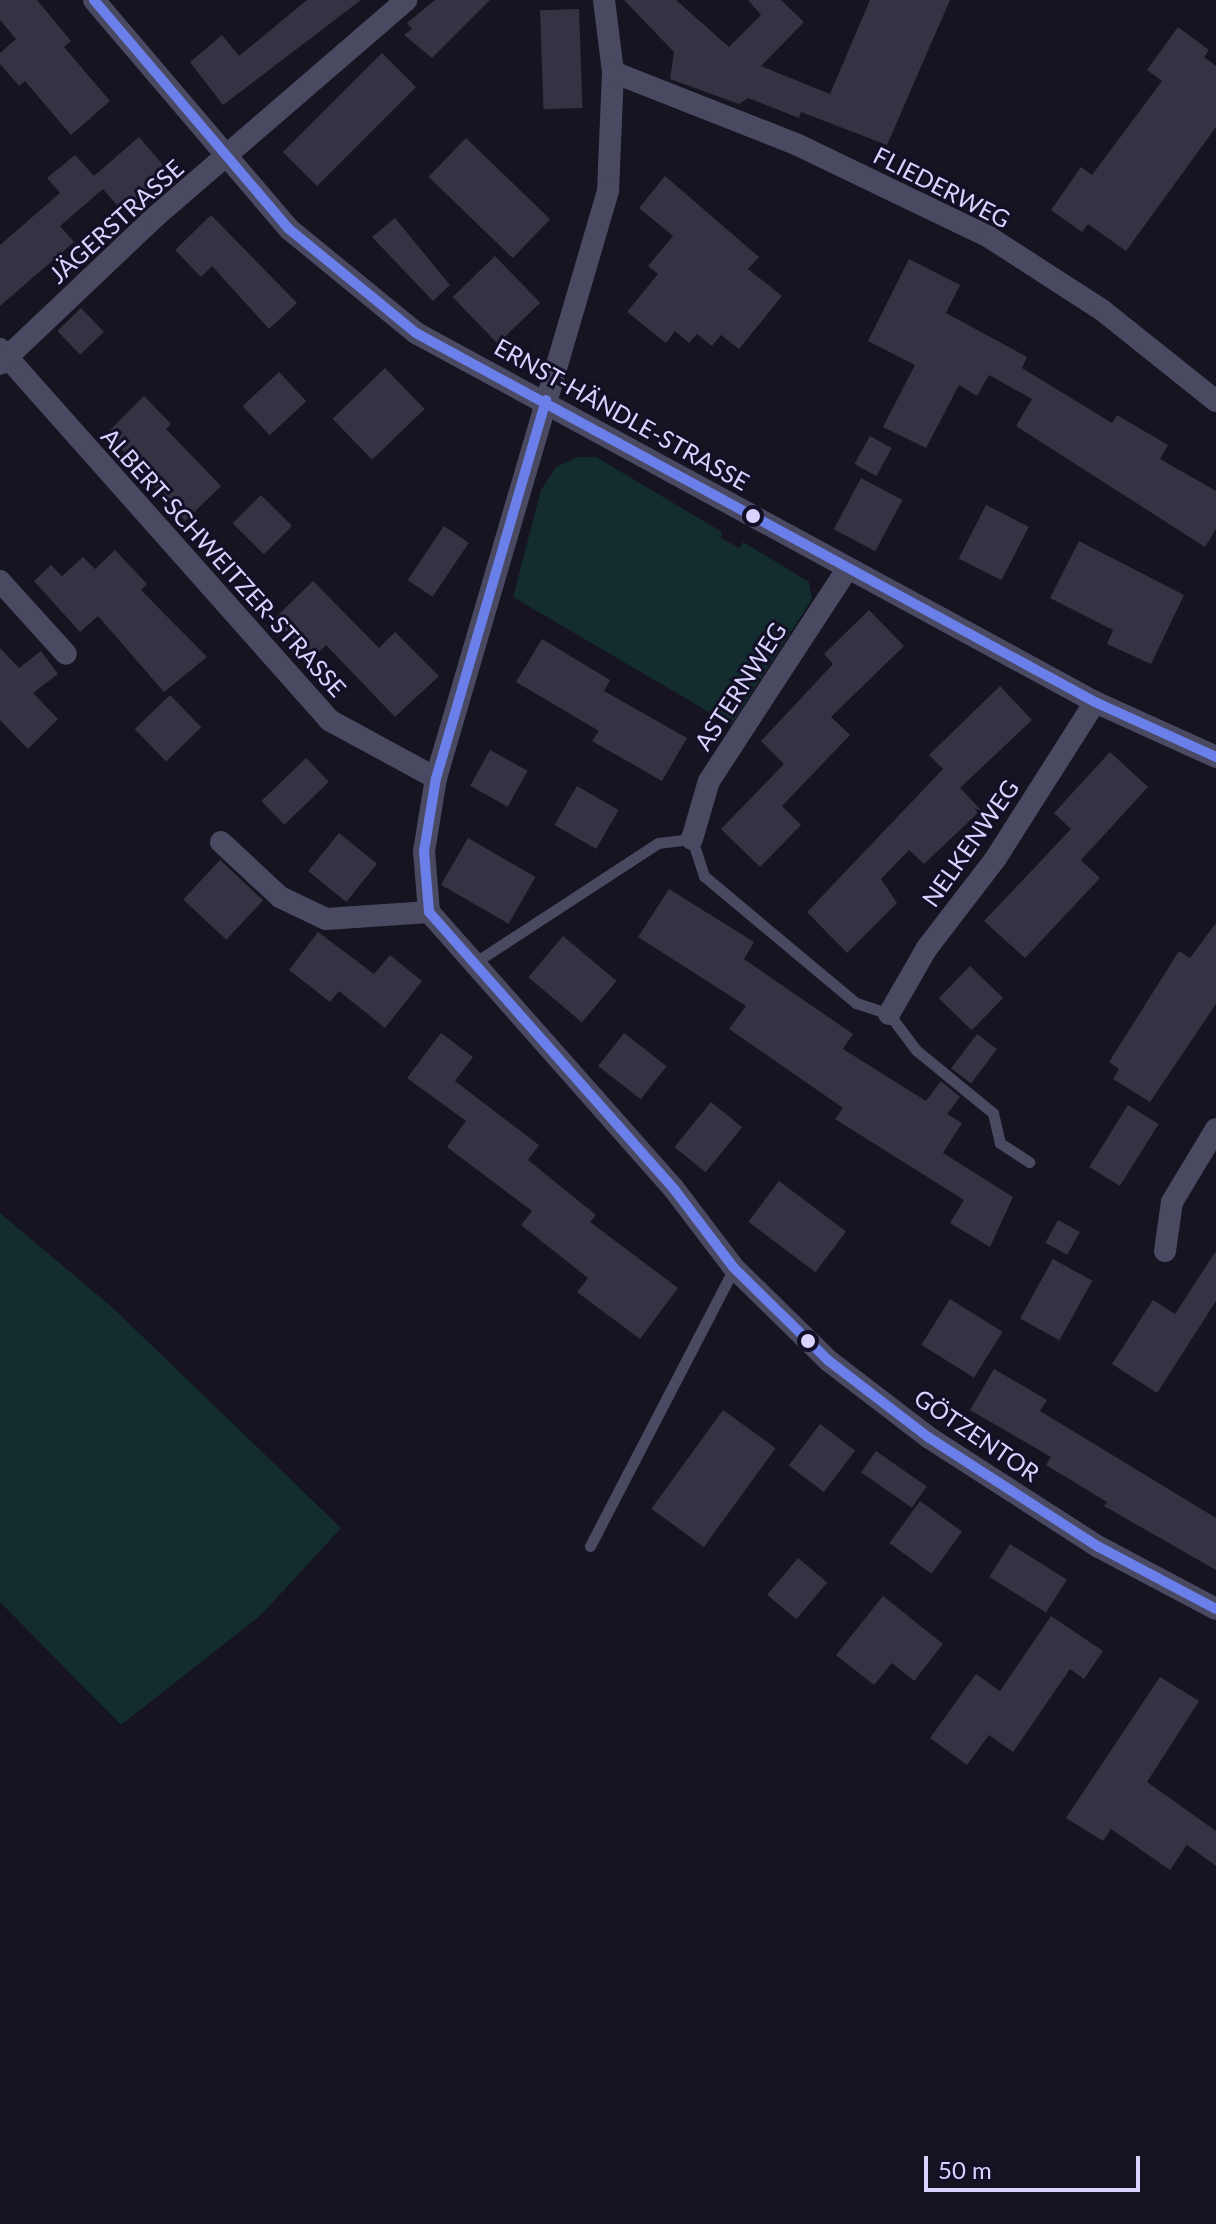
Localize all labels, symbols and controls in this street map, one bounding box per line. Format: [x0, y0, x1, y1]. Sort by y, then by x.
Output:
street label: FLIEDERWEG [869, 140, 1015, 234]
street label: JÄGERSTRASSE [43, 153, 189, 289]
street label: ERNST-HÄNDLE-STRASSE [490, 332, 754, 496]
street label: ALBERT-SCHWEITZER-STRASSE [96, 422, 352, 702]
unlabelled marker [745, 508, 761, 524]
street label: ASTERNWEG [688, 617, 792, 755]
street label: NELKENWEG [916, 774, 1024, 912]
unlabelled marker [800, 1333, 816, 1349]
street label: GÖTZENTOR [909, 1383, 1045, 1487]
scale bar [928, 2140, 1144, 2190]
text: 50 m [938, 2155, 992, 2184]

